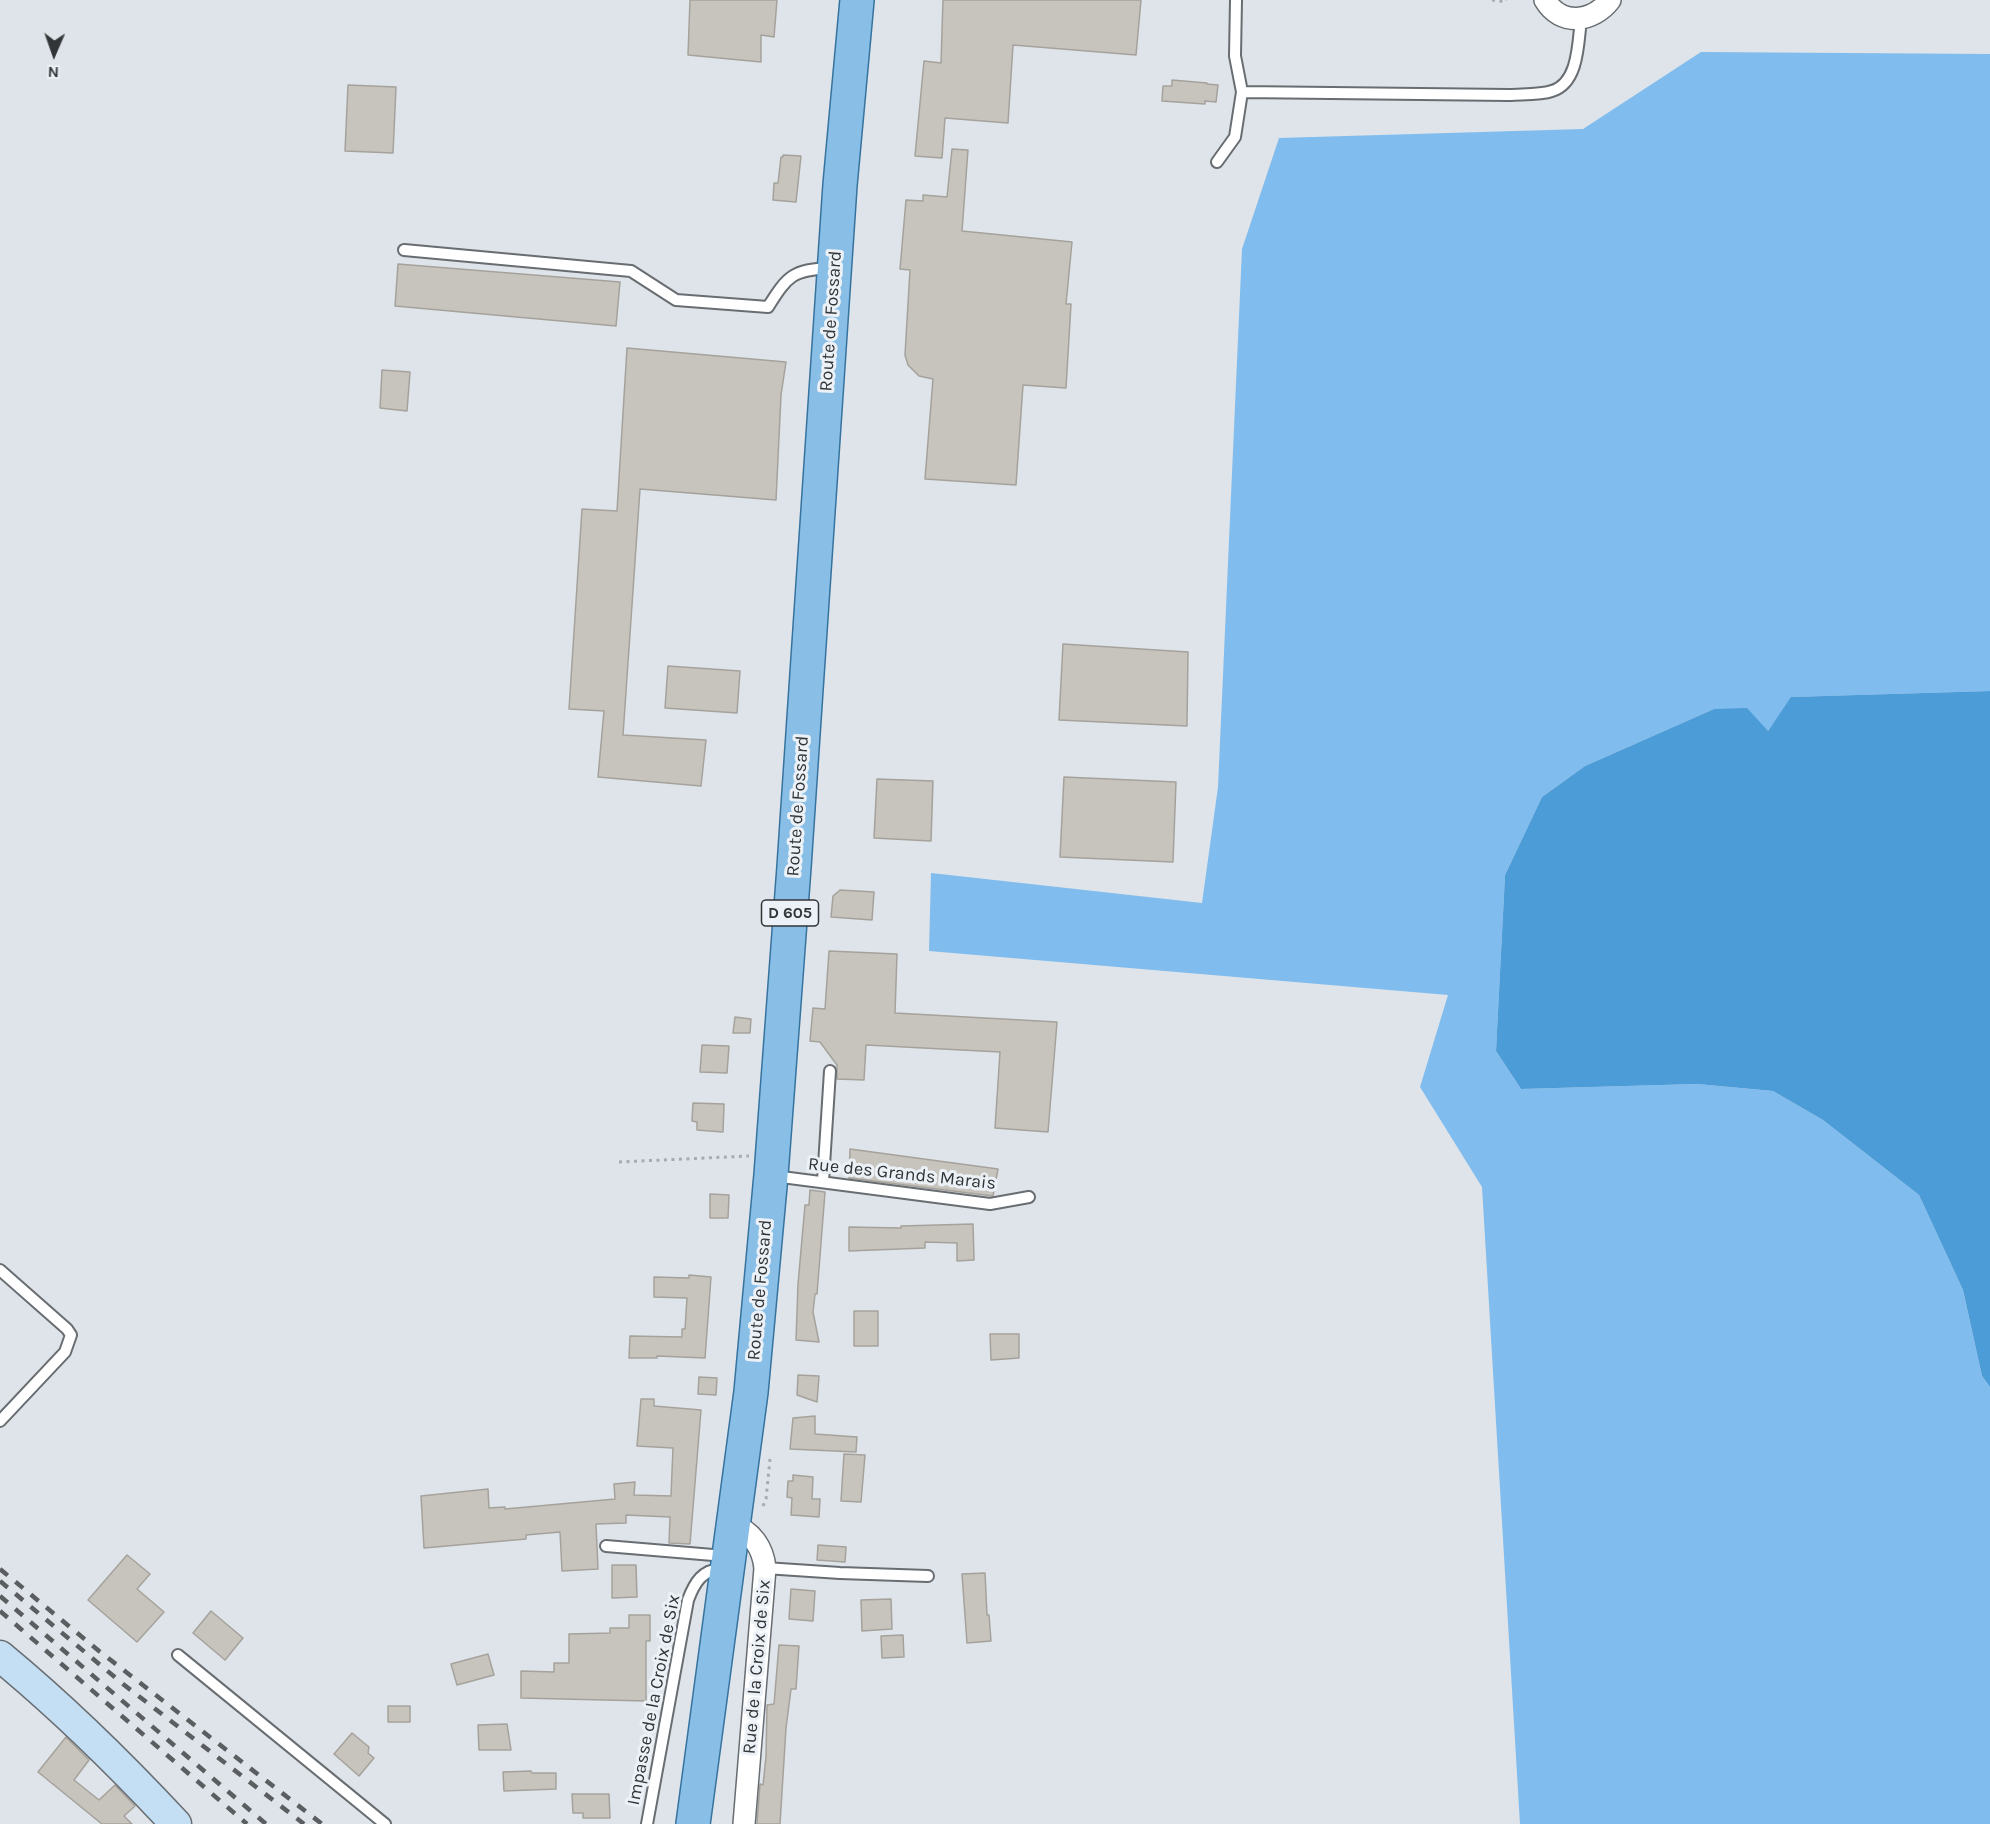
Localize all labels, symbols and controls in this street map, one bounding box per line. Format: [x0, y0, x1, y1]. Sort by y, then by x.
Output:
north arrow [24, 24, 84, 84]
text: N [47, 63, 59, 82]
street label: Route de Fossard [815, 250, 847, 392]
street label: Route de Fossard [782, 735, 814, 877]
road number: D 605 [762, 900, 818, 926]
street label: Rue des Grands Marais [807, 1153, 997, 1195]
street label: Route de Fossard [743, 1219, 777, 1361]
street label: Rue de la Croix de Six [739, 1579, 775, 1755]
street label: Impasse de la Croix de Six [623, 1593, 685, 1807]

